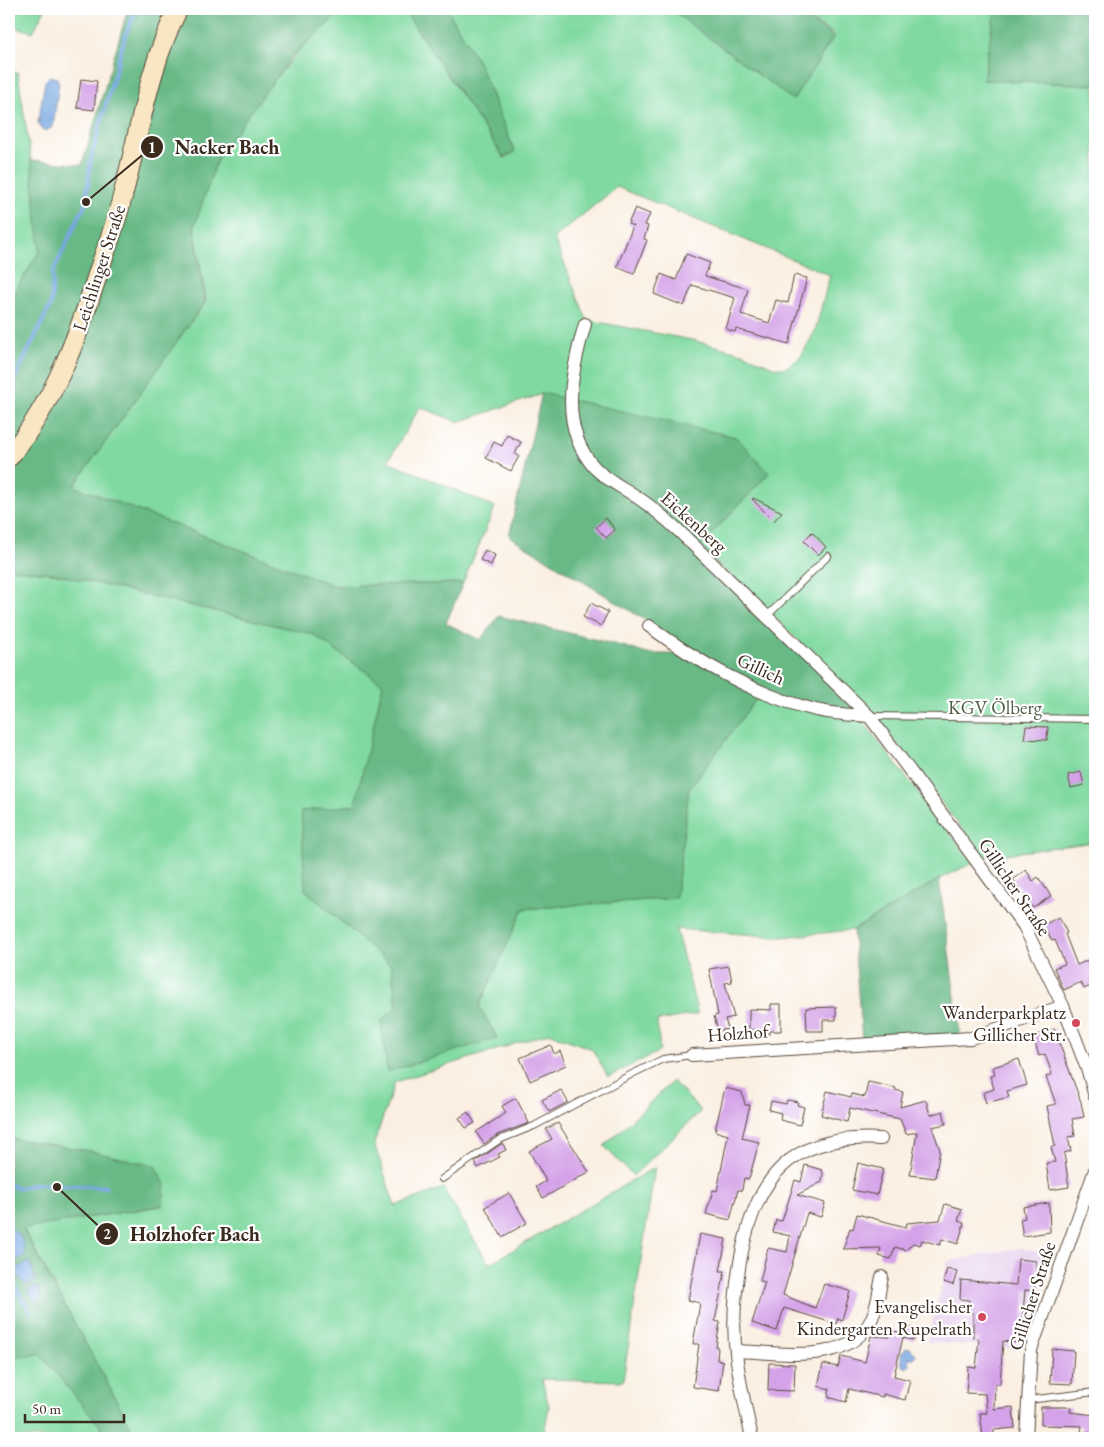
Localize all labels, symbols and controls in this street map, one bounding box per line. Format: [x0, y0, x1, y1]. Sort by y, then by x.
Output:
callout: Nacker Bach [139, 130, 289, 165]
text: Nacker Bach [174, 134, 280, 160]
text: 1 [148, 138, 156, 157]
street label: Leichlinger Straße [67, 202, 131, 334]
street label: Eickenberg [655, 486, 733, 559]
street label: Gillich [733, 647, 789, 691]
park label: KGV Ölberg [948, 695, 1043, 720]
street label: Gillicher Straße [973, 833, 1057, 941]
place label: Wanderparkplatz Gillicher Str. [942, 1000, 1067, 1047]
marker: Wanderparkplatz Gillicher Str. [1070, 1017, 1082, 1029]
street label: Holzhof [706, 1018, 771, 1048]
callout: Holzhofer Bach [95, 1216, 270, 1251]
text: Holzhofer Bach [130, 1221, 260, 1247]
text: 2 [103, 1224, 111, 1243]
street label: Gillicher Straße [1003, 1238, 1061, 1354]
place label: Evangelischer Kindergarten Rupelrath [797, 1294, 973, 1341]
marker: Evangelischer Kindergarten Rupelrath [976, 1311, 988, 1323]
scale bar [25, 1392, 124, 1424]
text: 50 m [32, 1399, 61, 1418]

